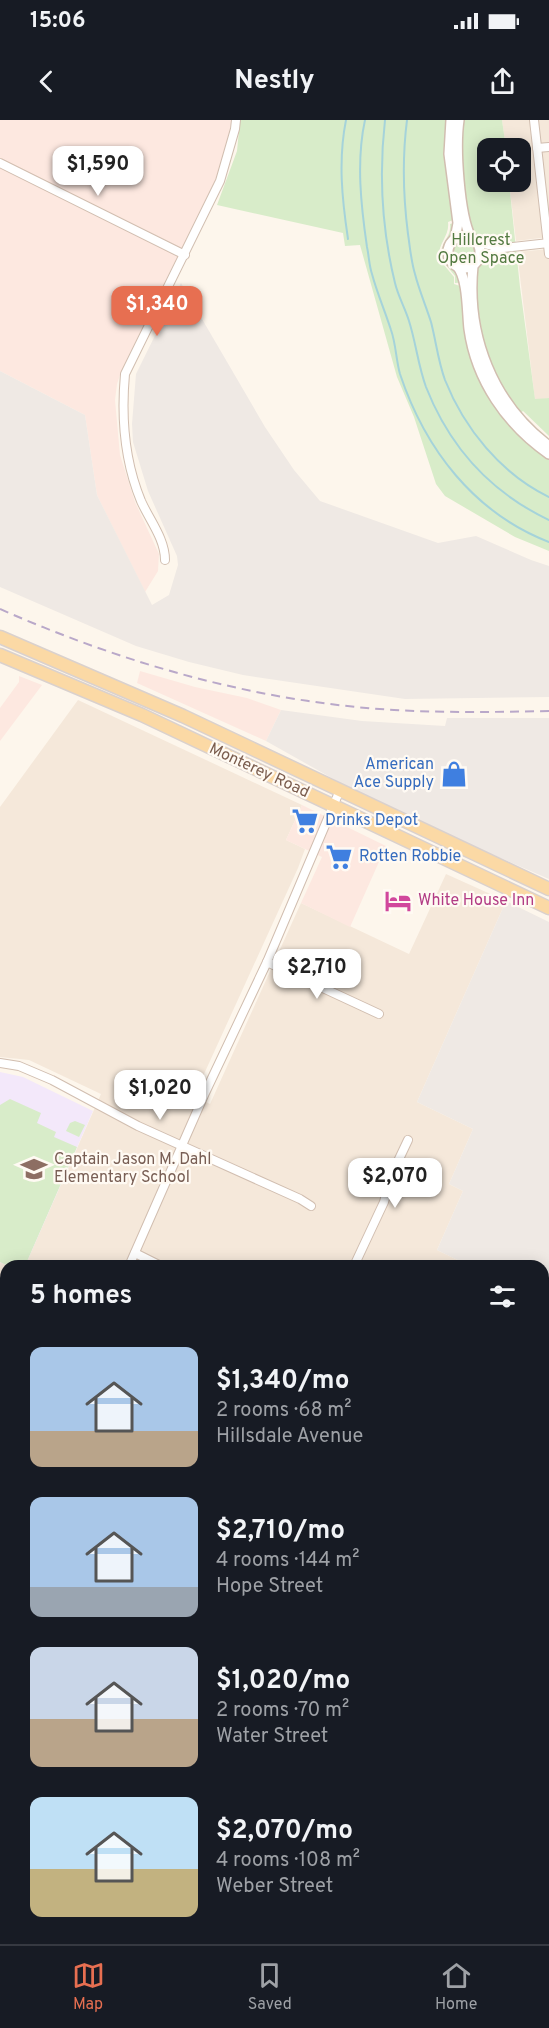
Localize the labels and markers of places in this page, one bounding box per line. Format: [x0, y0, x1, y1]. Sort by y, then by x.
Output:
pin: $1,590 [49, 146, 147, 197]
pin: $1,340 [108, 286, 206, 337]
place label: American Ace Supply [353, 755, 434, 793]
shop icon: American Ace Supply [439, 759, 469, 789]
supermarket icon: Drinks Depot [290, 806, 320, 836]
place label: Drinks Depot [325, 811, 418, 831]
supermarket icon: Rotten Robbie [324, 842, 354, 872]
place label: Rotten Robbie [359, 847, 461, 867]
hotel icon: White House Inn [383, 886, 413, 916]
place label: White House Inn [418, 891, 534, 911]
pin: $2,710 [268, 949, 366, 1000]
pin: $1,020 [111, 1070, 209, 1121]
place label: Captain Jason M. Dahl Elementary School [54, 1150, 211, 1188]
school or university icon: Captain Jason M. Dahl Elementary School [19, 1154, 49, 1184]
pin: $2,070 [346, 1158, 444, 1209]

